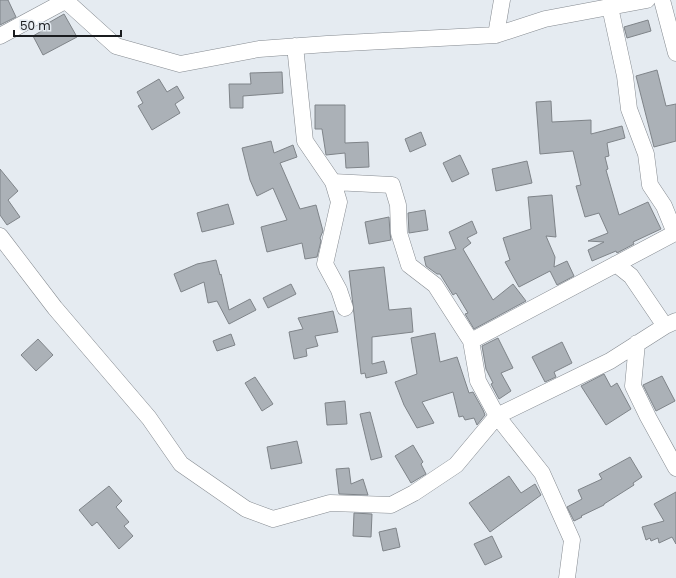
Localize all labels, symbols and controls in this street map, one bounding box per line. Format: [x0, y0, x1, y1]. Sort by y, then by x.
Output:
scale bar [14, 12, 121, 38]
text: 50 m [20, 17, 51, 34]

